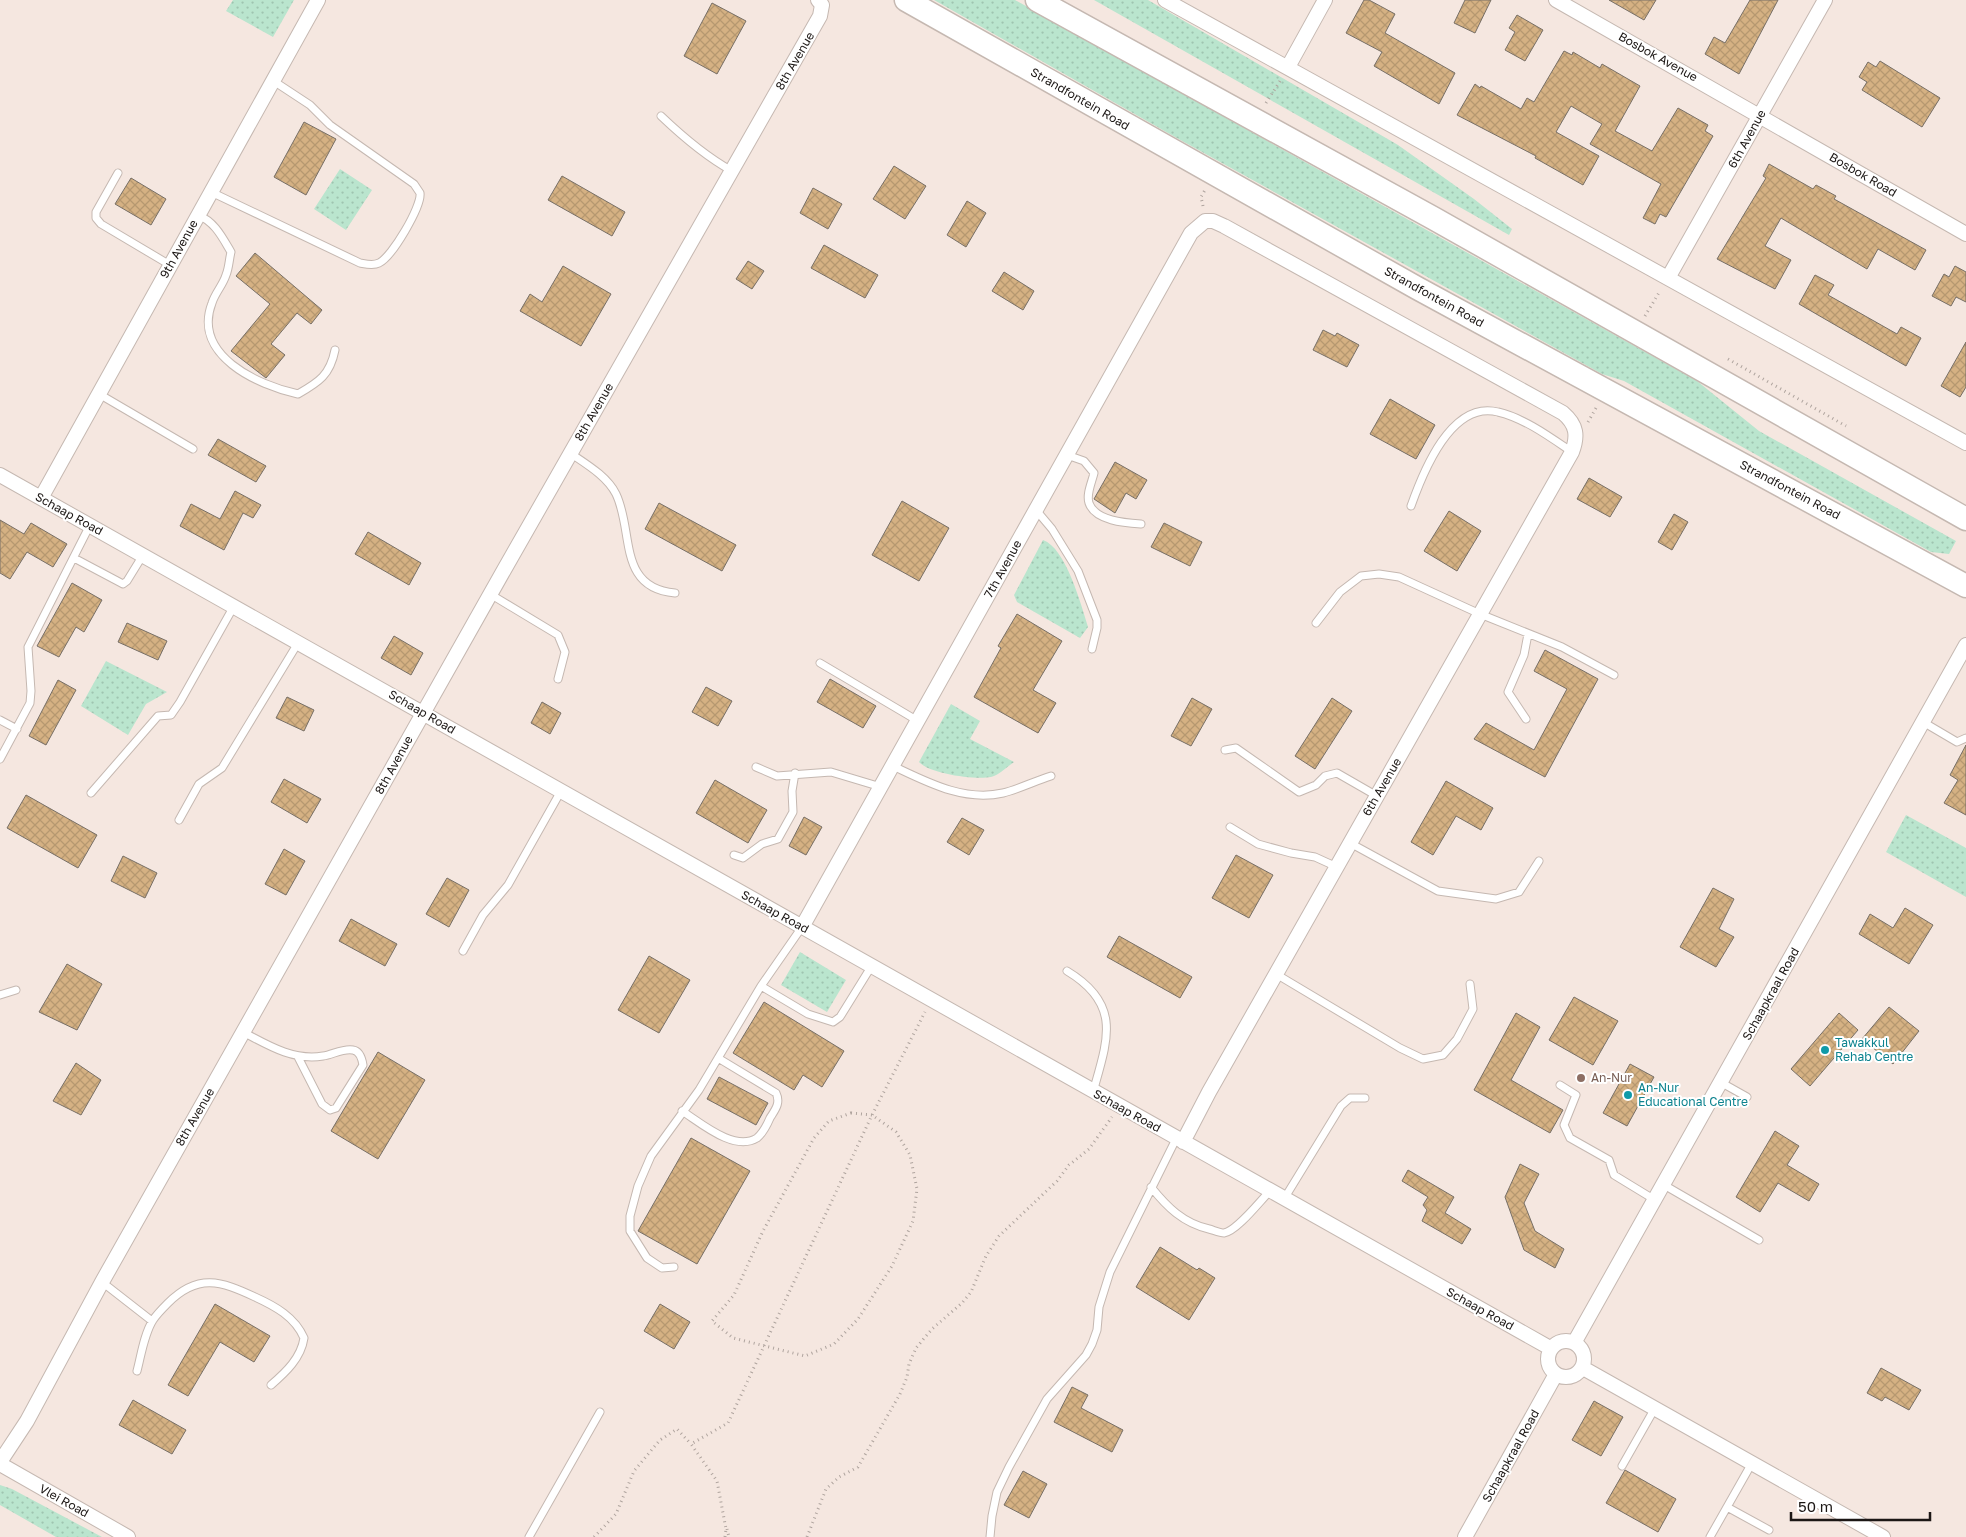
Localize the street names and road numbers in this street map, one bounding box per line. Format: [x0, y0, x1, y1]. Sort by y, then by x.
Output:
street label: 8th Avenue [772, 29, 817, 93]
street label: Bosbok Avenue [1616, 29, 1701, 85]
street label: Strandfontein Road [1028, 64, 1132, 133]
street label: 6th Avenue [1724, 107, 1769, 171]
street label: Bosbok Road [1827, 149, 1900, 200]
street label: 9th Avenue [156, 217, 201, 281]
street label: Strandfontein Road [1382, 263, 1487, 330]
street label: 8th Avenue [571, 380, 616, 444]
street label: Strandfontein Road [1737, 457, 1843, 522]
street label: Schaap Road [33, 489, 106, 538]
street label: 7th Avenue [981, 537, 1025, 600]
street label: Schaap Road [386, 686, 458, 737]
street label: 8th Avenue [371, 733, 416, 797]
street label: 6th Avenue [1359, 755, 1404, 819]
street label: Schaap Road [739, 887, 812, 936]
street label: Schaapkraal Road [1739, 945, 1802, 1043]
street label: 8th Avenue [172, 1085, 217, 1149]
street label: Schaap Road [1091, 1086, 1164, 1135]
street label: Schaap Road [1444, 1284, 1517, 1333]
street label: Schaapkraal Road [1479, 1407, 1542, 1505]
street label: Vlei Road [37, 1481, 92, 1520]

